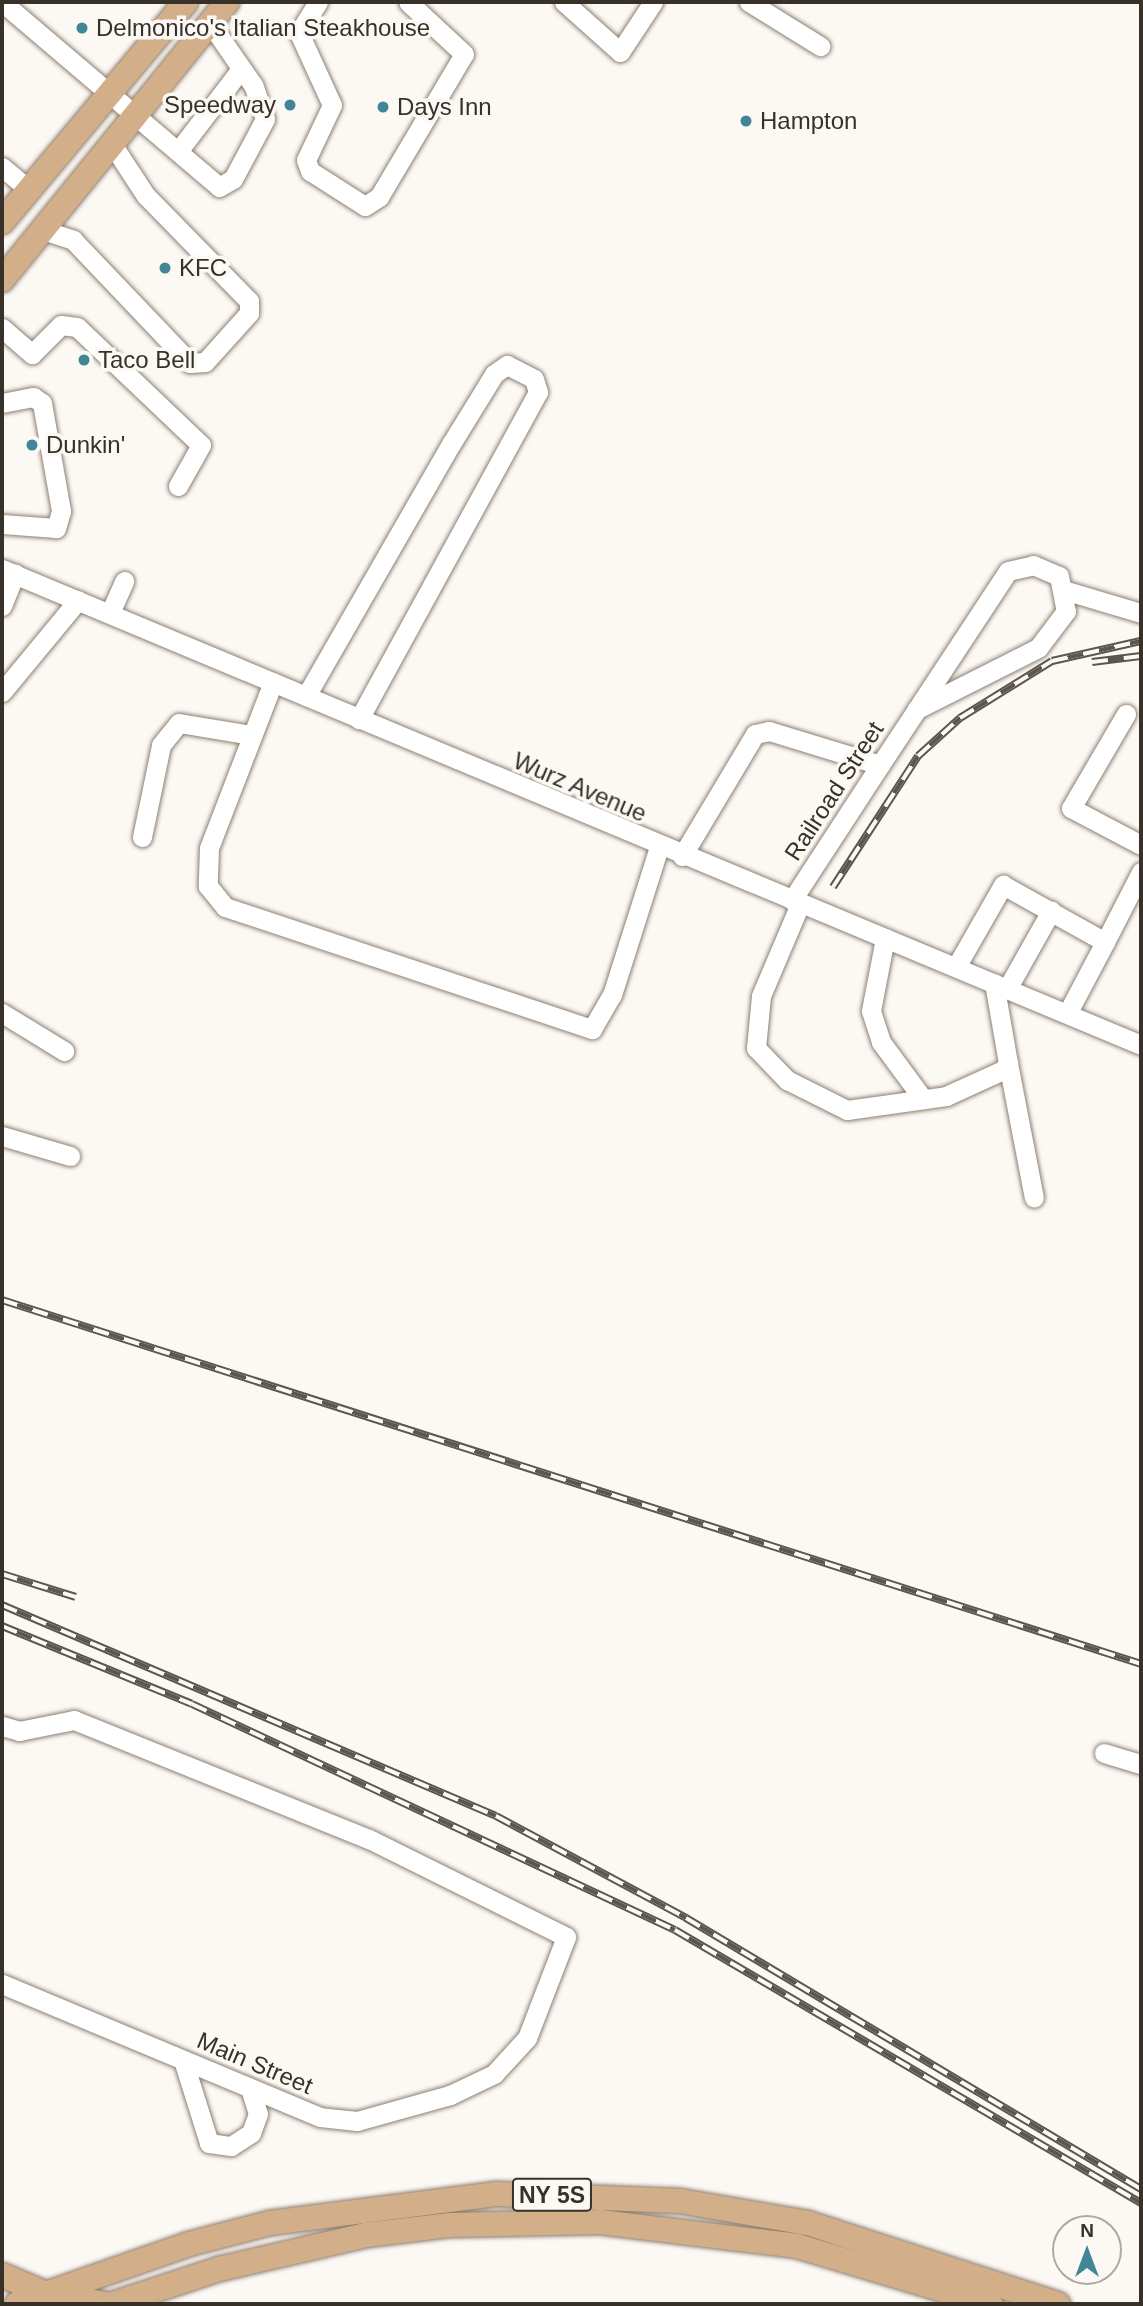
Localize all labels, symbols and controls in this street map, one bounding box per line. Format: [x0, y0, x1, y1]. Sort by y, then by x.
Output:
place label: Delmonico's Italian Steakhouse [96, 14, 430, 42]
marker: Delmonico's Italian Steakhouse [74, 20, 90, 36]
place label: Speedway [164, 91, 276, 119]
place label: Days Inn [397, 93, 492, 121]
marker: Speedway [282, 97, 298, 113]
marker: Days Inn [375, 99, 391, 115]
place label: Hampton [760, 107, 857, 135]
marker: Hampton [738, 113, 754, 129]
place label: KFC [179, 254, 227, 282]
marker: KFC [157, 260, 173, 276]
place label: Taco Bell [98, 346, 195, 374]
marker: Taco Bell [76, 352, 92, 368]
place label: Dunkin' [46, 431, 125, 459]
marker: Dunkin' [24, 437, 40, 453]
street label: Railroad Street [778, 716, 890, 866]
street label: Wurz Avenue [508, 746, 652, 828]
street label: Main Street [193, 2026, 317, 2100]
road number: NY 5S [512, 2176, 592, 2214]
north arrow [1052, 2215, 1122, 2285]
text: N [1080, 2220, 1094, 2241]

